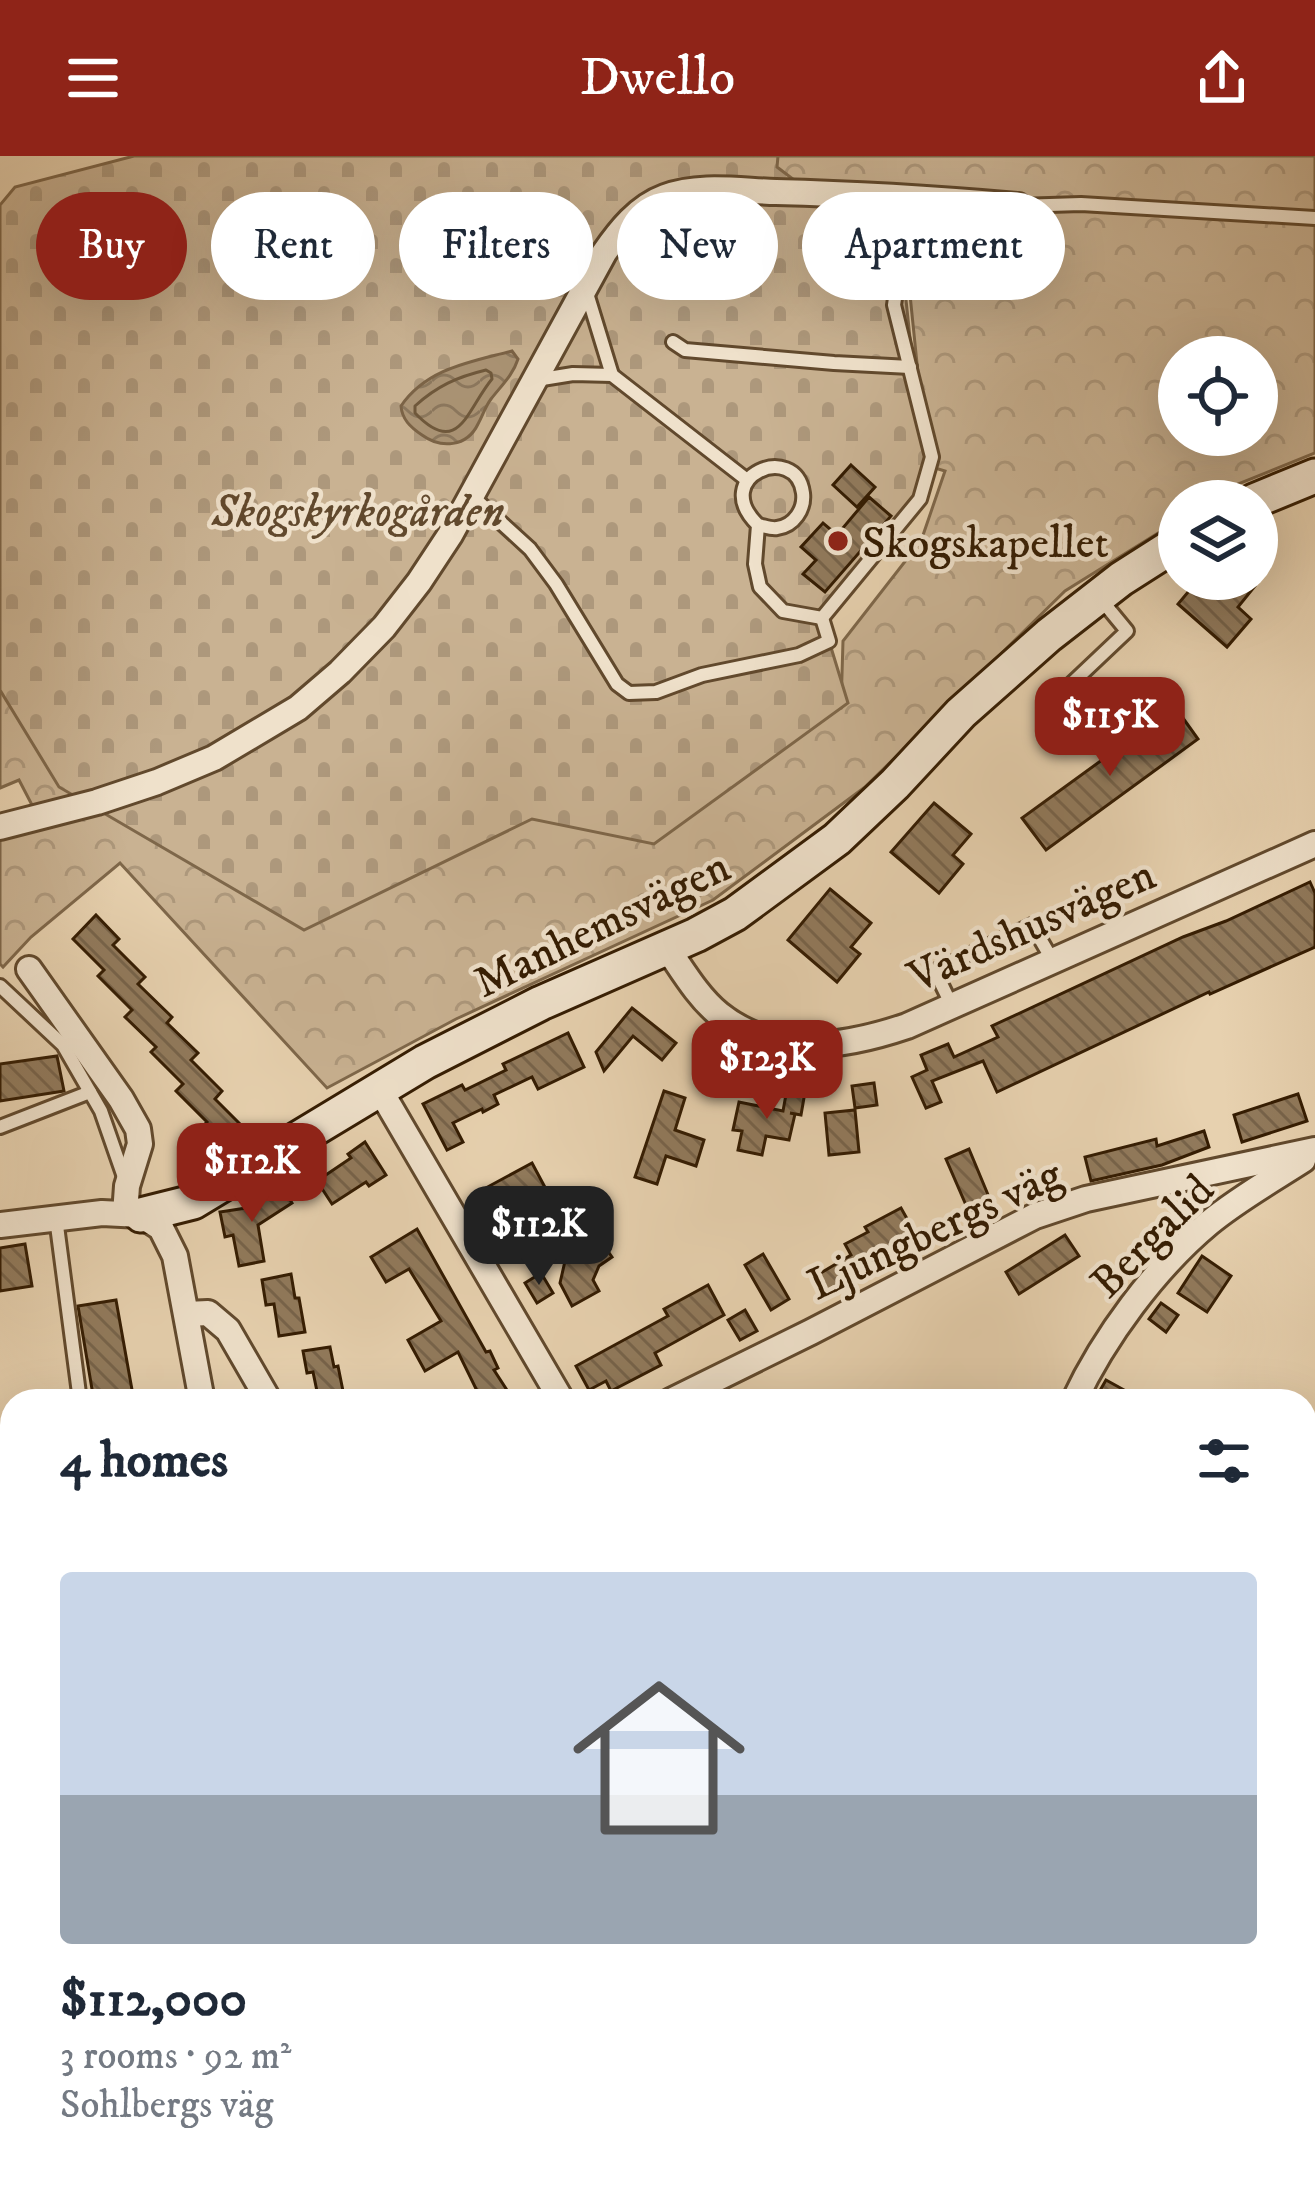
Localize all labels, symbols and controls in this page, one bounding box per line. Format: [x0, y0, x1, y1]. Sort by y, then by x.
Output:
icon: menu [60, 45, 126, 111]
text: Dwello [580, 45, 735, 112]
icon: share [1189, 45, 1255, 111]
chip: Buy [36, 192, 187, 300]
chip: Rent [211, 192, 375, 300]
chip: Filters [399, 192, 593, 300]
chip: New [617, 192, 778, 300]
chip: Apartment [802, 192, 1065, 300]
map controls [1158, 336, 1278, 600]
button: locate [1158, 336, 1278, 456]
button: layers [1158, 480, 1278, 600]
park label: Skogskyrkogården [211, 485, 504, 541]
place label: Skogskapellet [862, 516, 1109, 572]
marker: Skogskapellet [825, 528, 851, 554]
pin: $115K [1026, 677, 1194, 779]
text: $115K [1062, 691, 1158, 740]
street label: Manhemsvägen [465, 840, 739, 1012]
street label: Värdshusvägen [899, 847, 1164, 1007]
pin: $123K [683, 1020, 851, 1122]
text: $123K [719, 1034, 815, 1083]
pin: $112K [168, 1123, 336, 1225]
text: $112K [204, 1137, 300, 1186]
street label: Ljungbergs väg [799, 1147, 1071, 1314]
street label: Bergalid [1079, 1163, 1227, 1311]
pin: $112K [455, 1186, 623, 1288]
text: $112K [491, 1200, 587, 1249]
icon: filters [1191, 1428, 1257, 1494]
text: 4 homes [60, 1429, 228, 1493]
icon: home [551, 1650, 767, 1866]
text: $112,000 [60, 1968, 247, 2032]
text: 3 rooms · 92 m² [60, 2032, 292, 2081]
text: Sohlbergs väg [60, 2081, 273, 2130]

